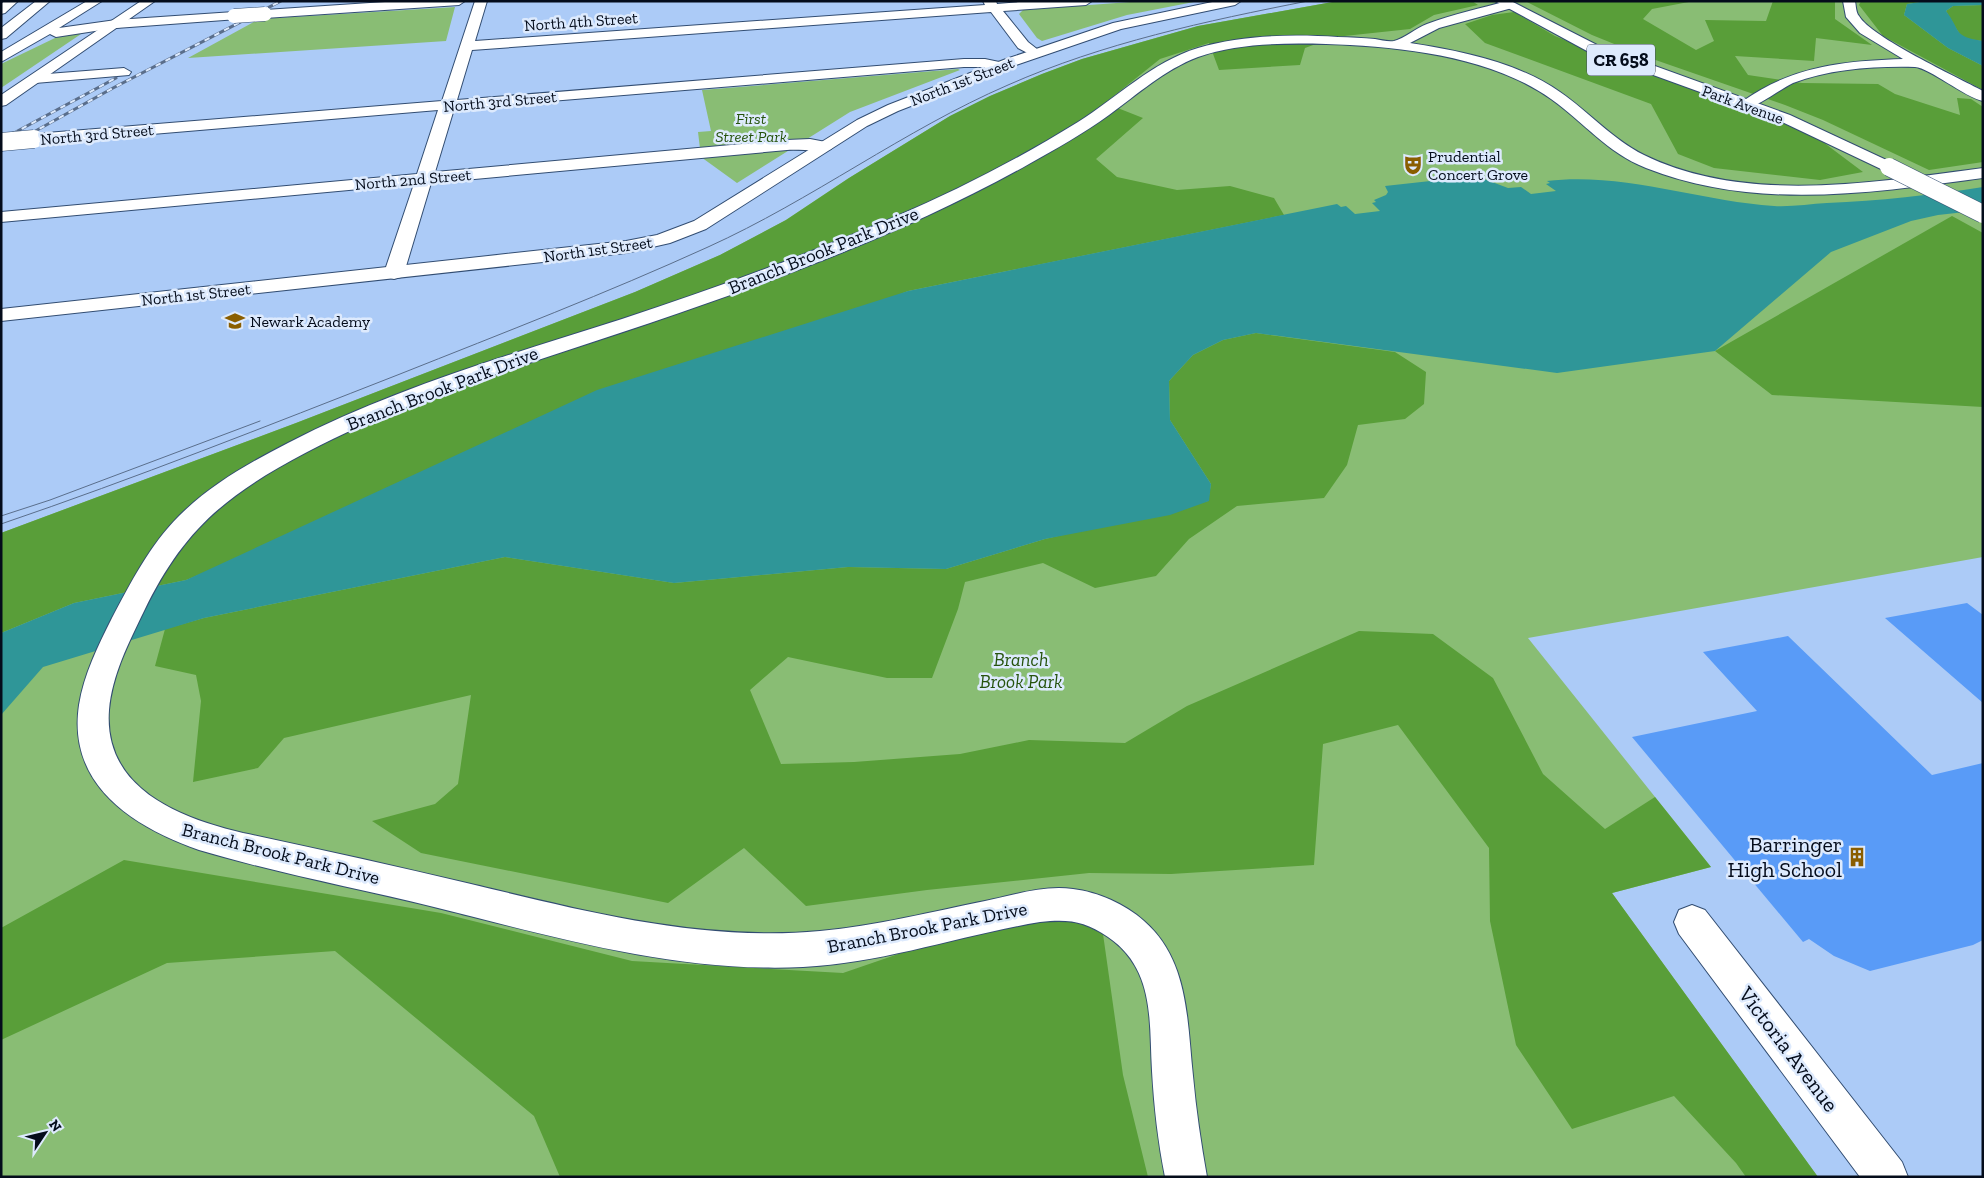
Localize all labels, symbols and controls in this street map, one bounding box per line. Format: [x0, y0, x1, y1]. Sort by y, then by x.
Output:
street label: North 4th Street [524, 8, 639, 35]
road number: CR 658 [1587, 44, 1655, 76]
street label: North 1st Street [908, 53, 1017, 110]
street label: Park Avenue [1699, 81, 1786, 128]
street label: North 3rd Street [442, 87, 558, 116]
park label: First Street Park [715, 109, 787, 146]
street label: North 3rd Street [39, 120, 155, 149]
place label: Prudential Concert Grove [1428, 147, 1528, 184]
theatre icon: Prudential Concert Grove [1402, 154, 1424, 176]
street label: North 2nd Street [354, 165, 472, 194]
street label: Branch Brook Park Drive [725, 202, 922, 299]
street label: North 1st Street [542, 232, 654, 267]
street label: North 1st Street [141, 279, 252, 310]
school or university icon: Newark Academy [224, 310, 246, 332]
place label: Newark Academy [250, 312, 371, 331]
street label: Branch Brook Park Drive [343, 341, 541, 436]
park label: Branch Brook Park [979, 648, 1063, 693]
street label: Branch Brook Park Drive [180, 818, 382, 889]
place label: Barringer High School [1727, 831, 1842, 883]
building icon: Barringer High School [1846, 846, 1868, 868]
street label: Branch Brook Park Drive [825, 897, 1029, 958]
street label: Victoria Avenue [1732, 981, 1844, 1117]
north arrow [20, 1108, 70, 1158]
text: N [45, 1117, 65, 1135]

